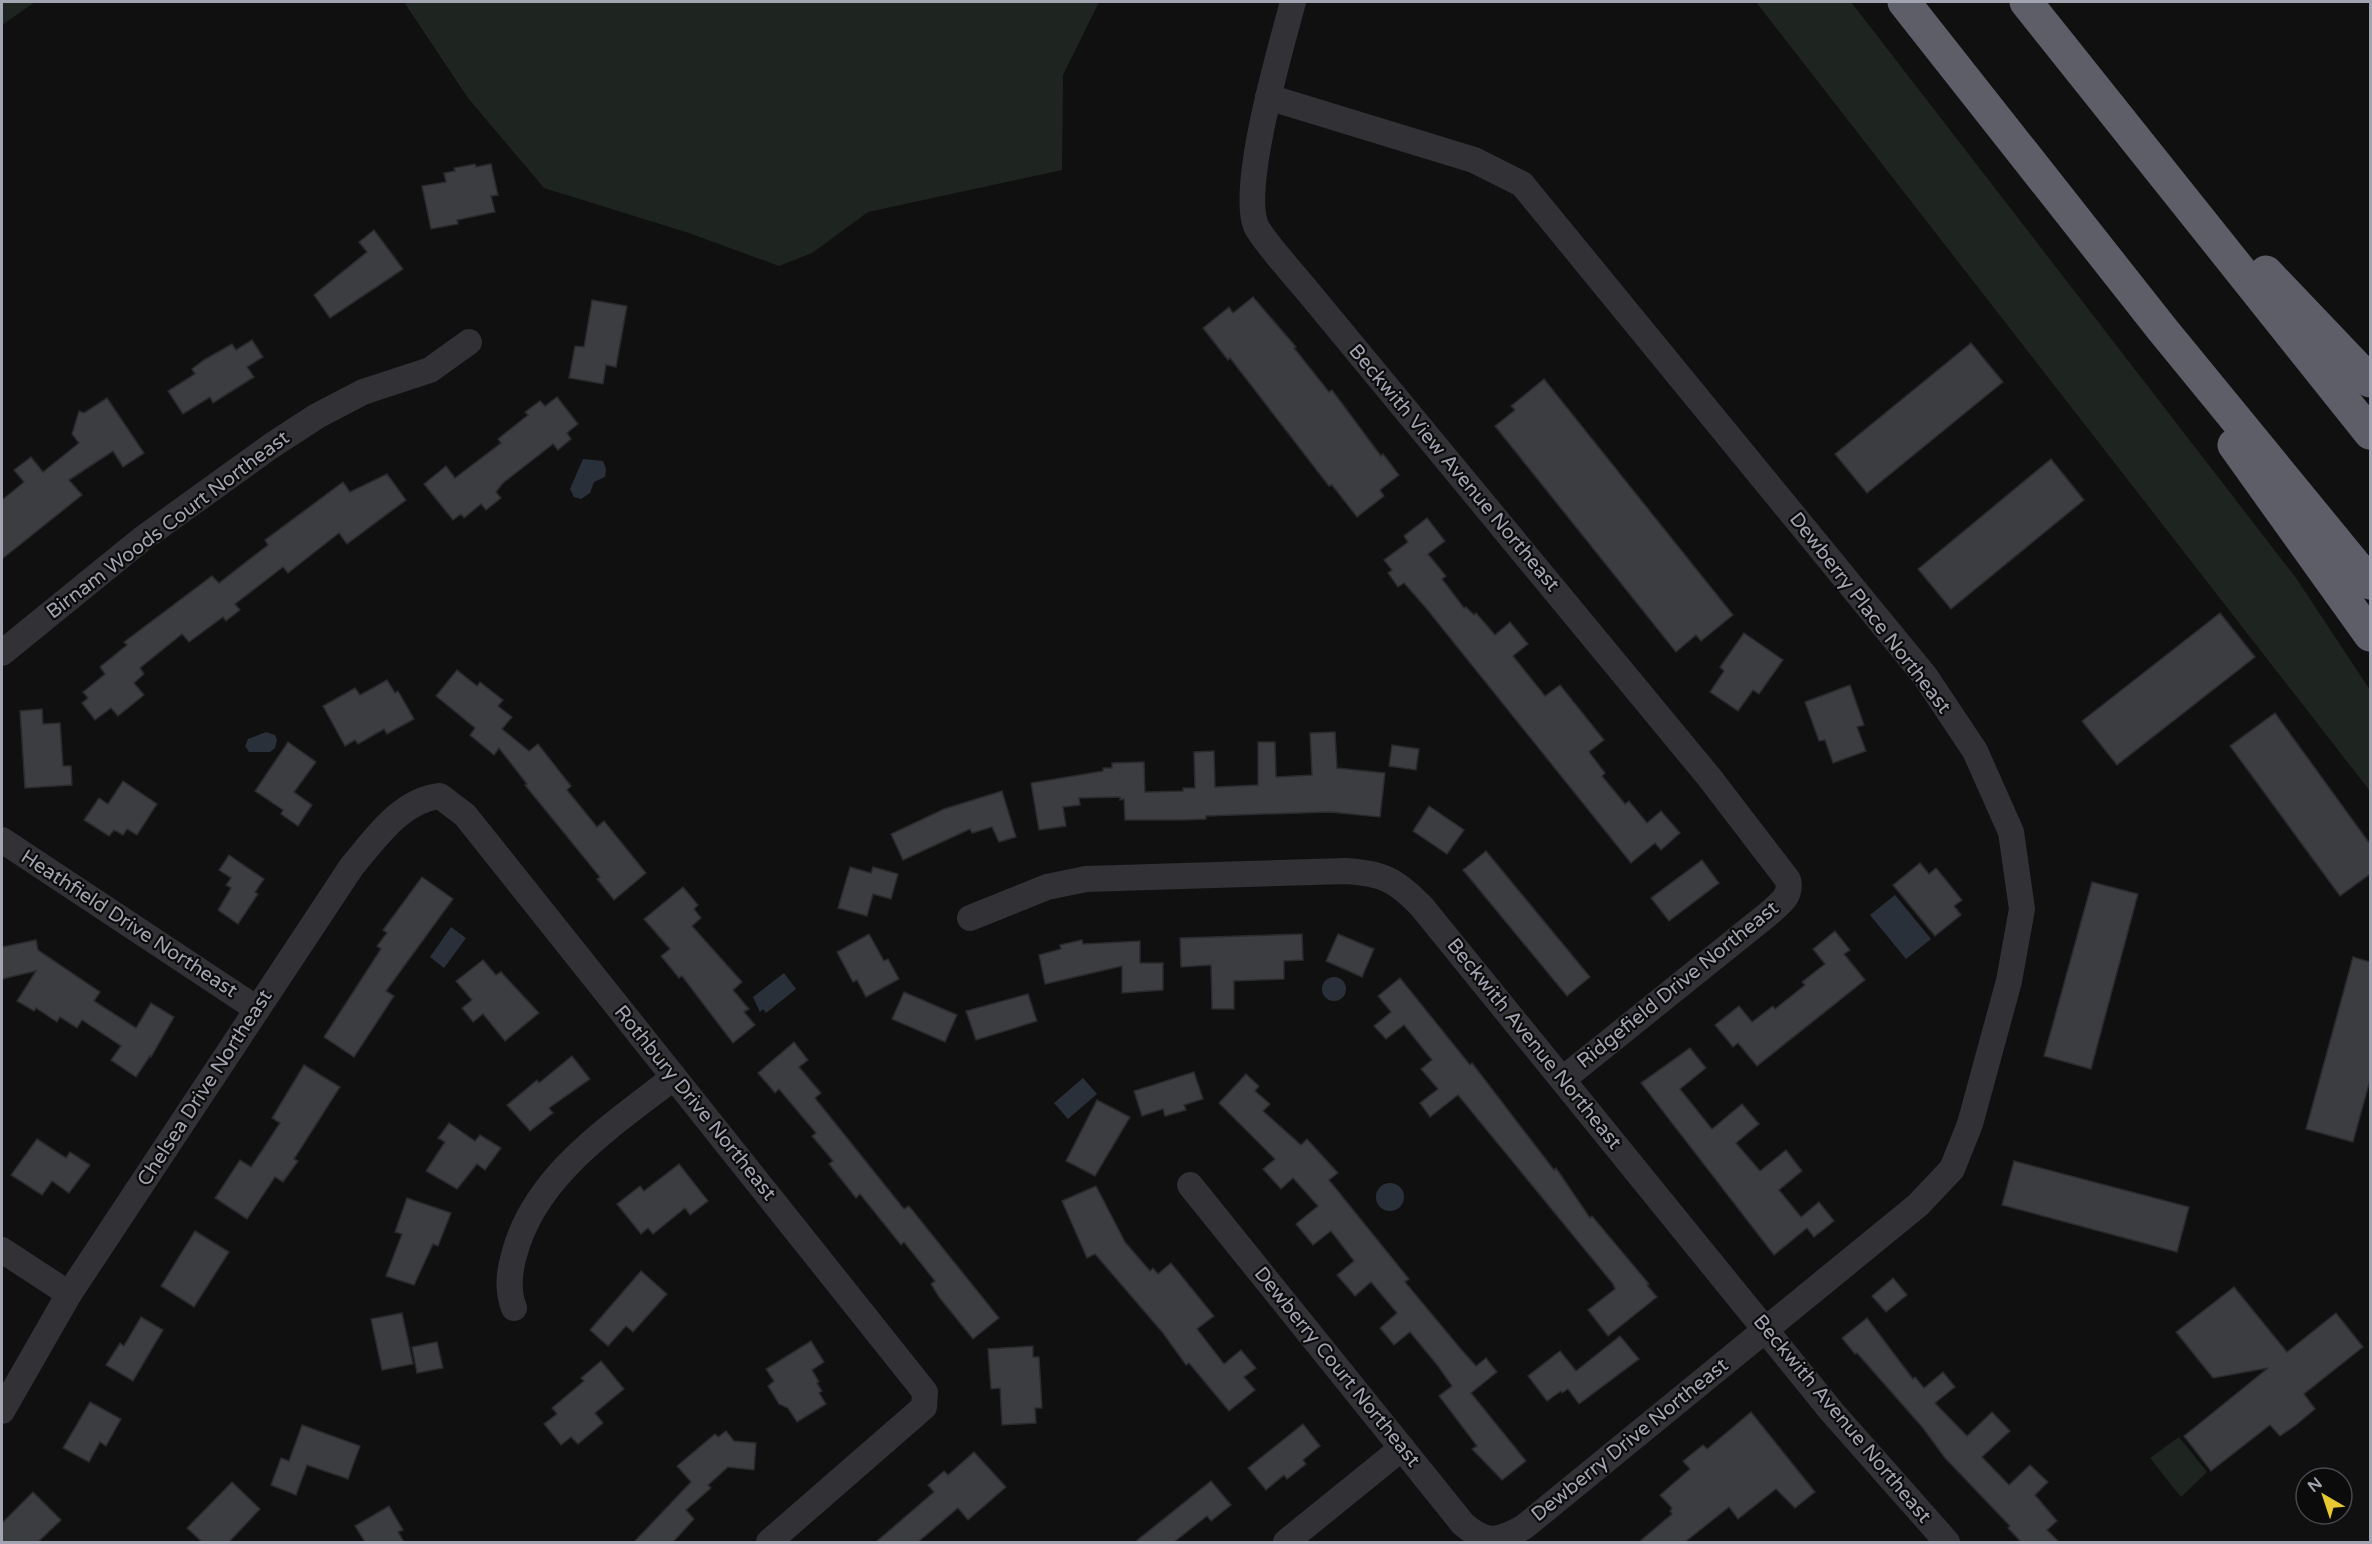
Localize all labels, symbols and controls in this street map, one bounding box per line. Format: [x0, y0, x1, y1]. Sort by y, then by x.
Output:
street label: Beckwith View Avenue Northeast [1343, 340, 1565, 597]
street label: Birnam Woods Court Northeast [42, 426, 294, 624]
street label: Dewberry Place Northeast [1784, 508, 1956, 719]
street label: Heathfield Drive Northeast [16, 845, 242, 1003]
street label: Ridgefield Drive Northeast [1572, 896, 1784, 1074]
street label: Beckwith Avenue Northeast [1441, 934, 1627, 1155]
street label: Chelsea Drive Northeast [132, 985, 278, 1191]
street label: Rothbury Drive Northeast [609, 1001, 781, 1206]
street label: Dewberry Court Northeast [1249, 1262, 1425, 1472]
street label: Beckwith Avenue Northeast [1748, 1310, 1936, 1528]
street label: Dewberry Drive Northeast [1527, 1353, 1734, 1527]
north arrow [2294, 1466, 2354, 1526]
text: N [2304, 1473, 2326, 1497]

